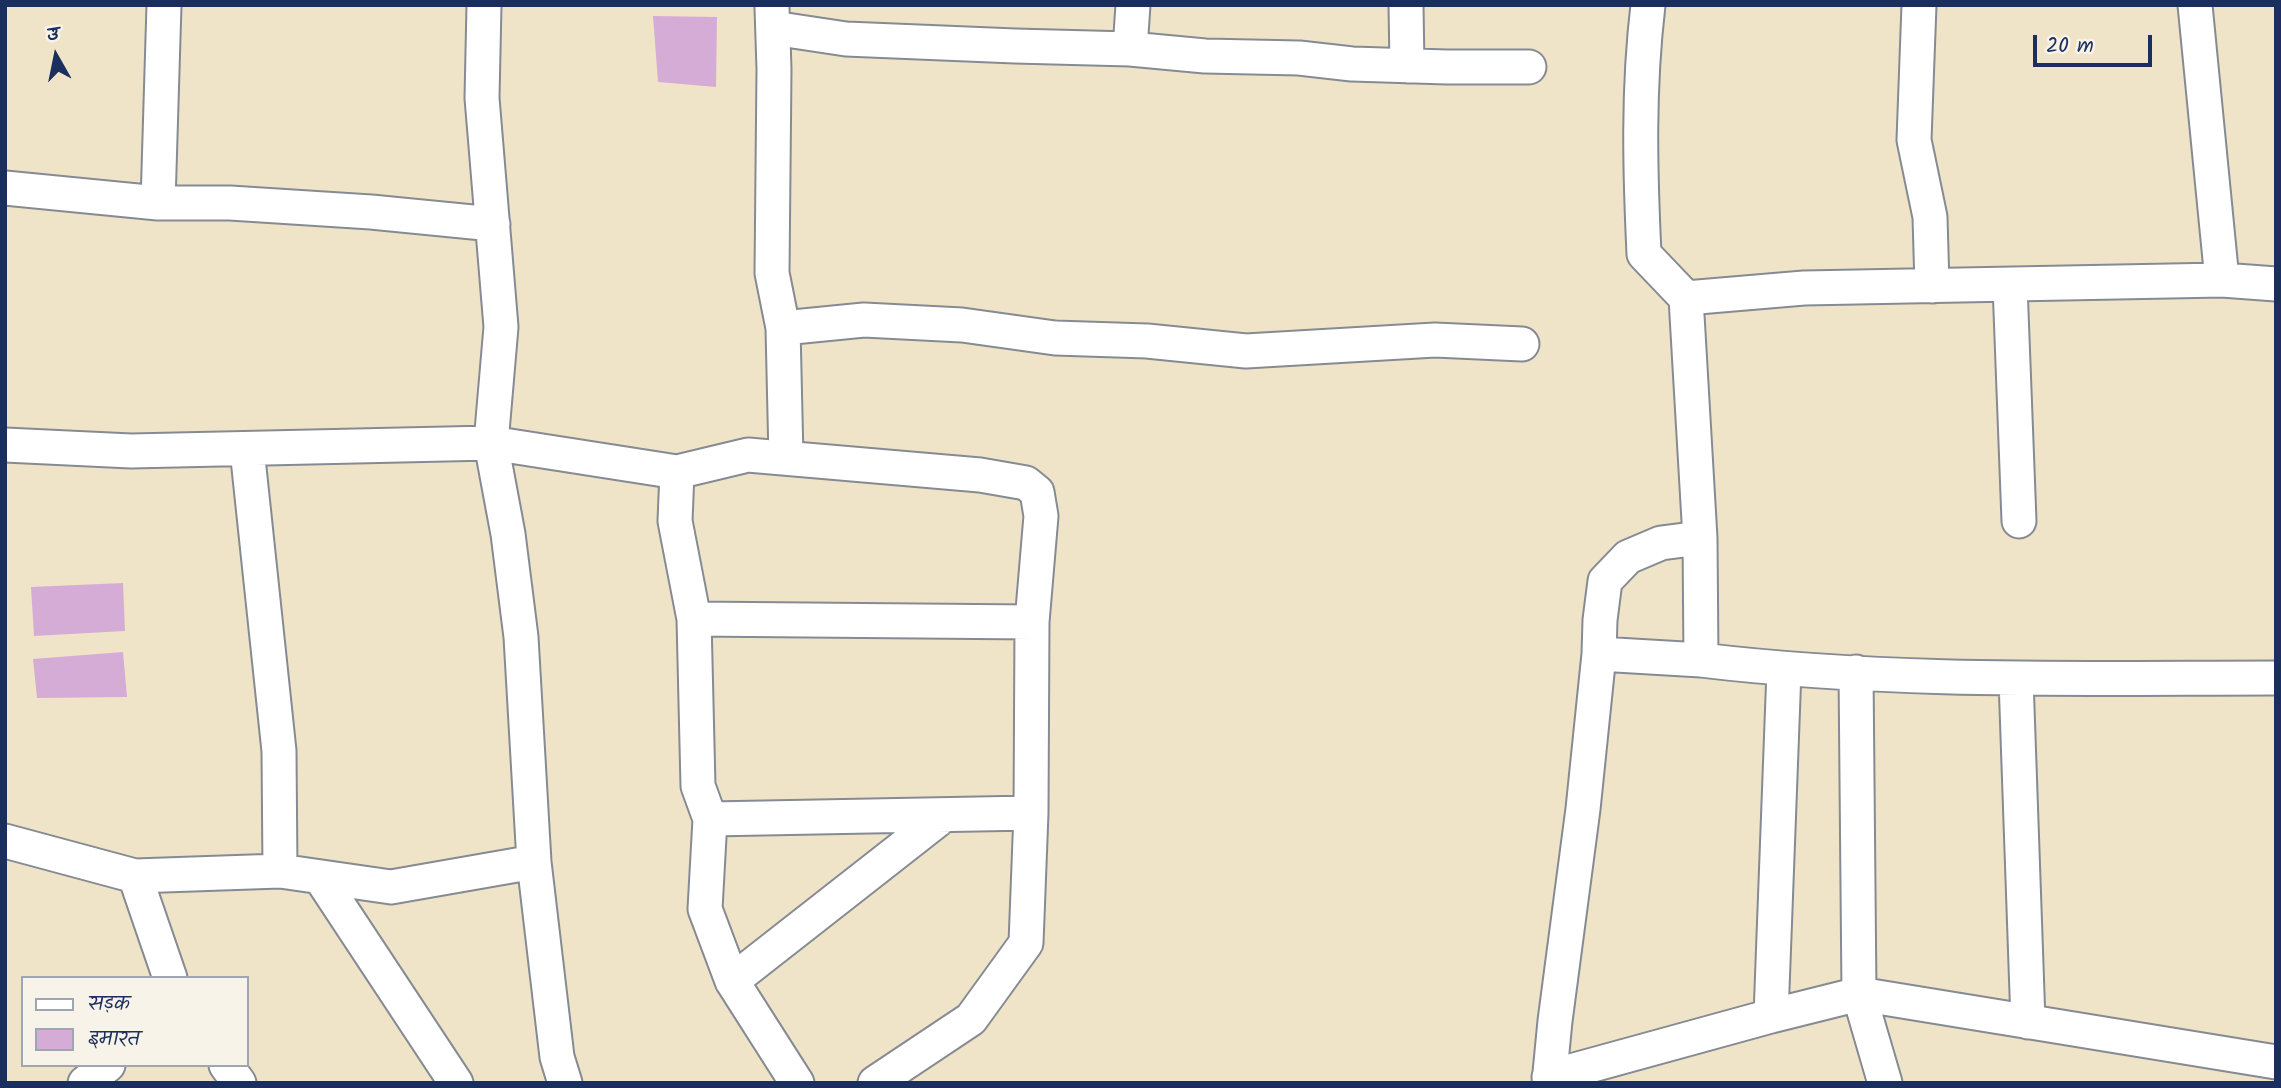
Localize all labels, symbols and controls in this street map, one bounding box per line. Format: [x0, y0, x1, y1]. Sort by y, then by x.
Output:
text: उ [44, 20, 61, 51]
north arrow [21, 21, 91, 91]
scale bar [2036, 21, 2155, 65]
text: 20 m [2046, 30, 2094, 63]
legend [21, 976, 248, 1067]
text: सड़क [88, 988, 130, 1021]
text: इमारत [88, 1023, 140, 1056]

